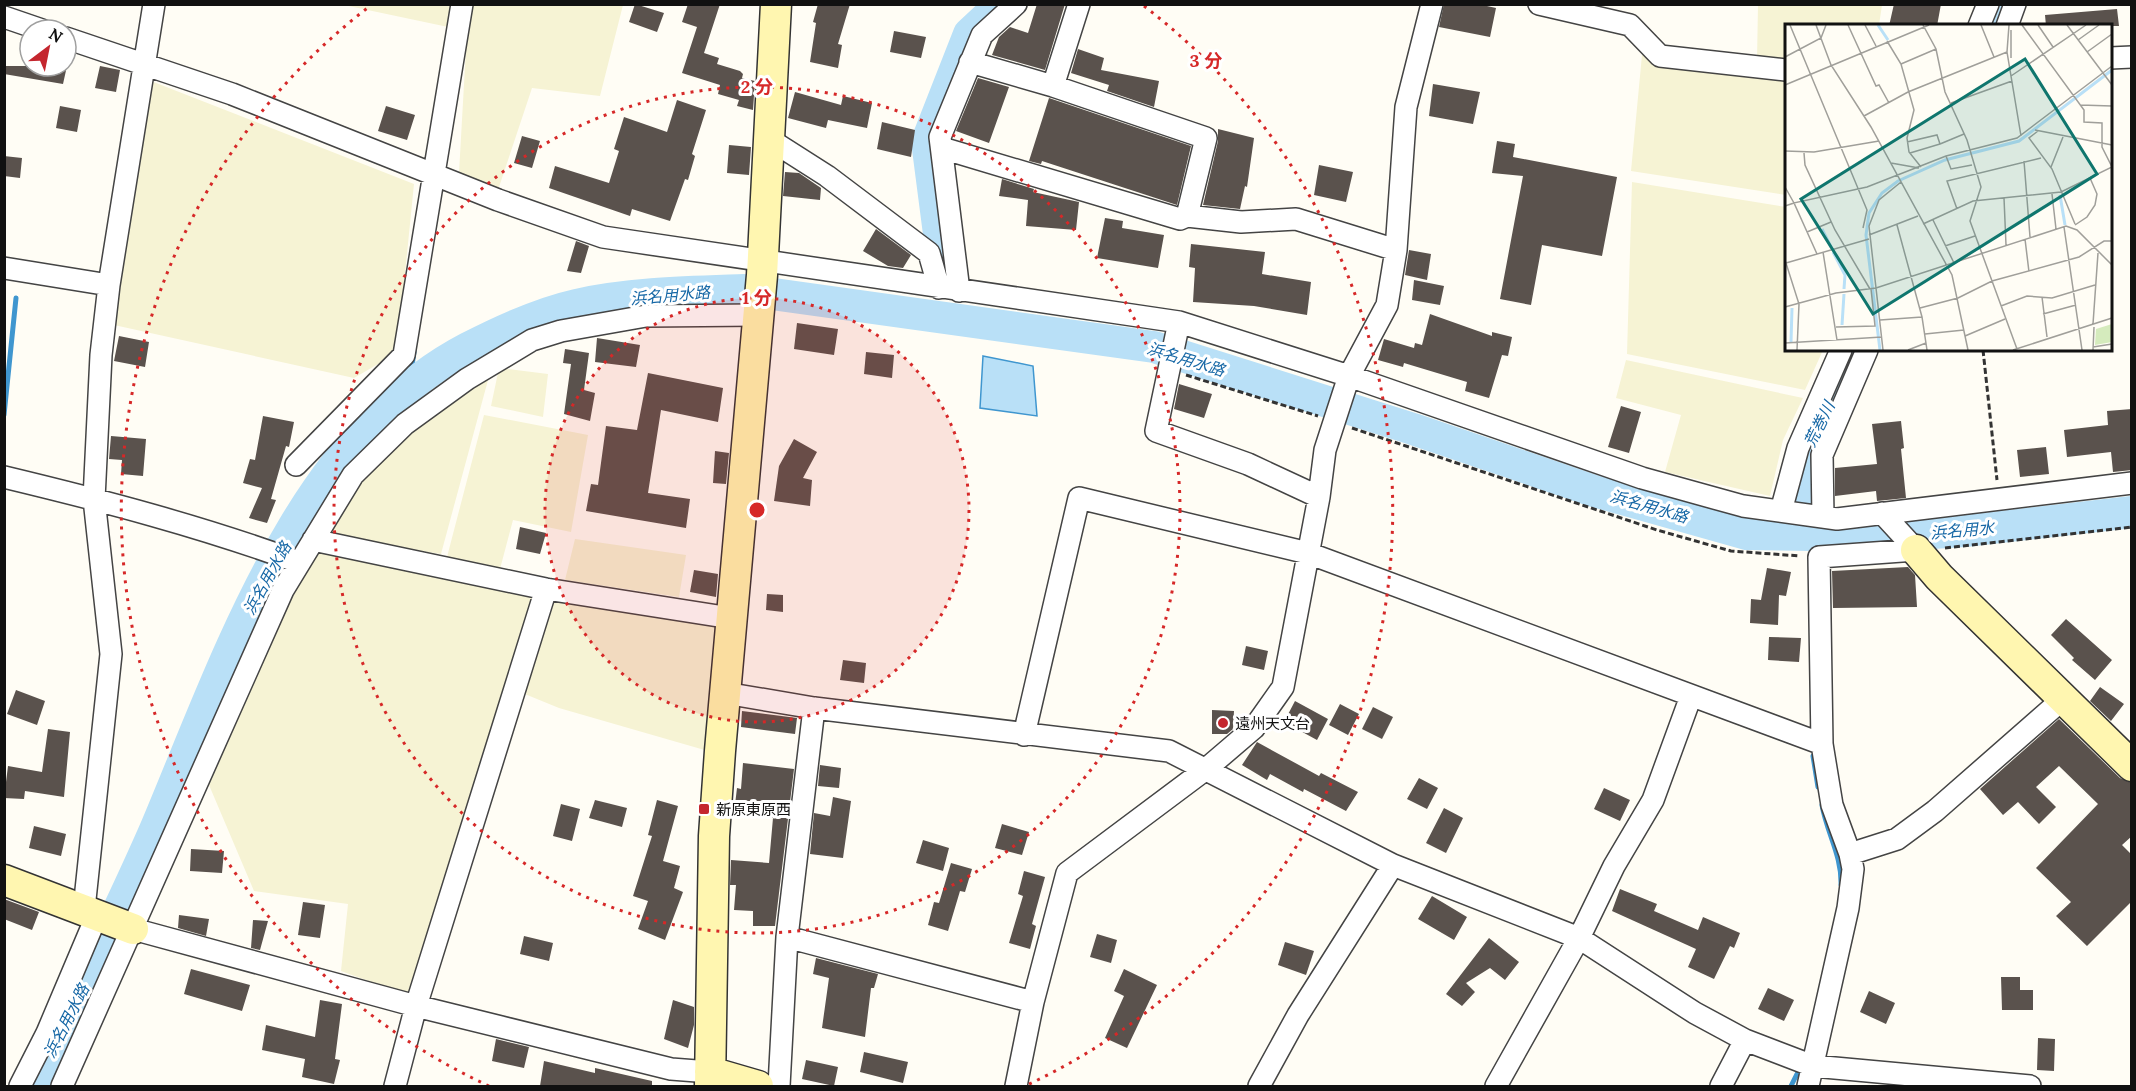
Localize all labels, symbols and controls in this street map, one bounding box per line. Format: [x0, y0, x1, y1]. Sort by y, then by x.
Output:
north arrow [18, 18, 78, 78]
text: N [45, 24, 66, 47]
inset map [1785, 24, 2112, 351]
text: 3 分 [1190, 49, 1222, 72]
text: 2 分 [741, 75, 773, 98]
water label: 浜名用水路 [629, 281, 713, 308]
text: 1 分 [742, 286, 772, 309]
water label: 浜名用水路 [1145, 338, 1229, 381]
water label: 荒巻川 [1799, 396, 1839, 450]
water label: 浜名用水路 [1608, 485, 1692, 527]
centre of rings [747, 500, 767, 520]
water label: 浜名用水 [1929, 517, 1997, 543]
water label: 浜名用水路 [239, 536, 296, 618]
place label: 遠州天文台 [1235, 714, 1310, 733]
marker: 遠州天文台 [1216, 716, 1230, 730]
place label: 新原東原西 [716, 800, 791, 819]
marker: 新原東原西 [697, 802, 711, 816]
water label: 浜名用水路 [39, 979, 94, 1061]

